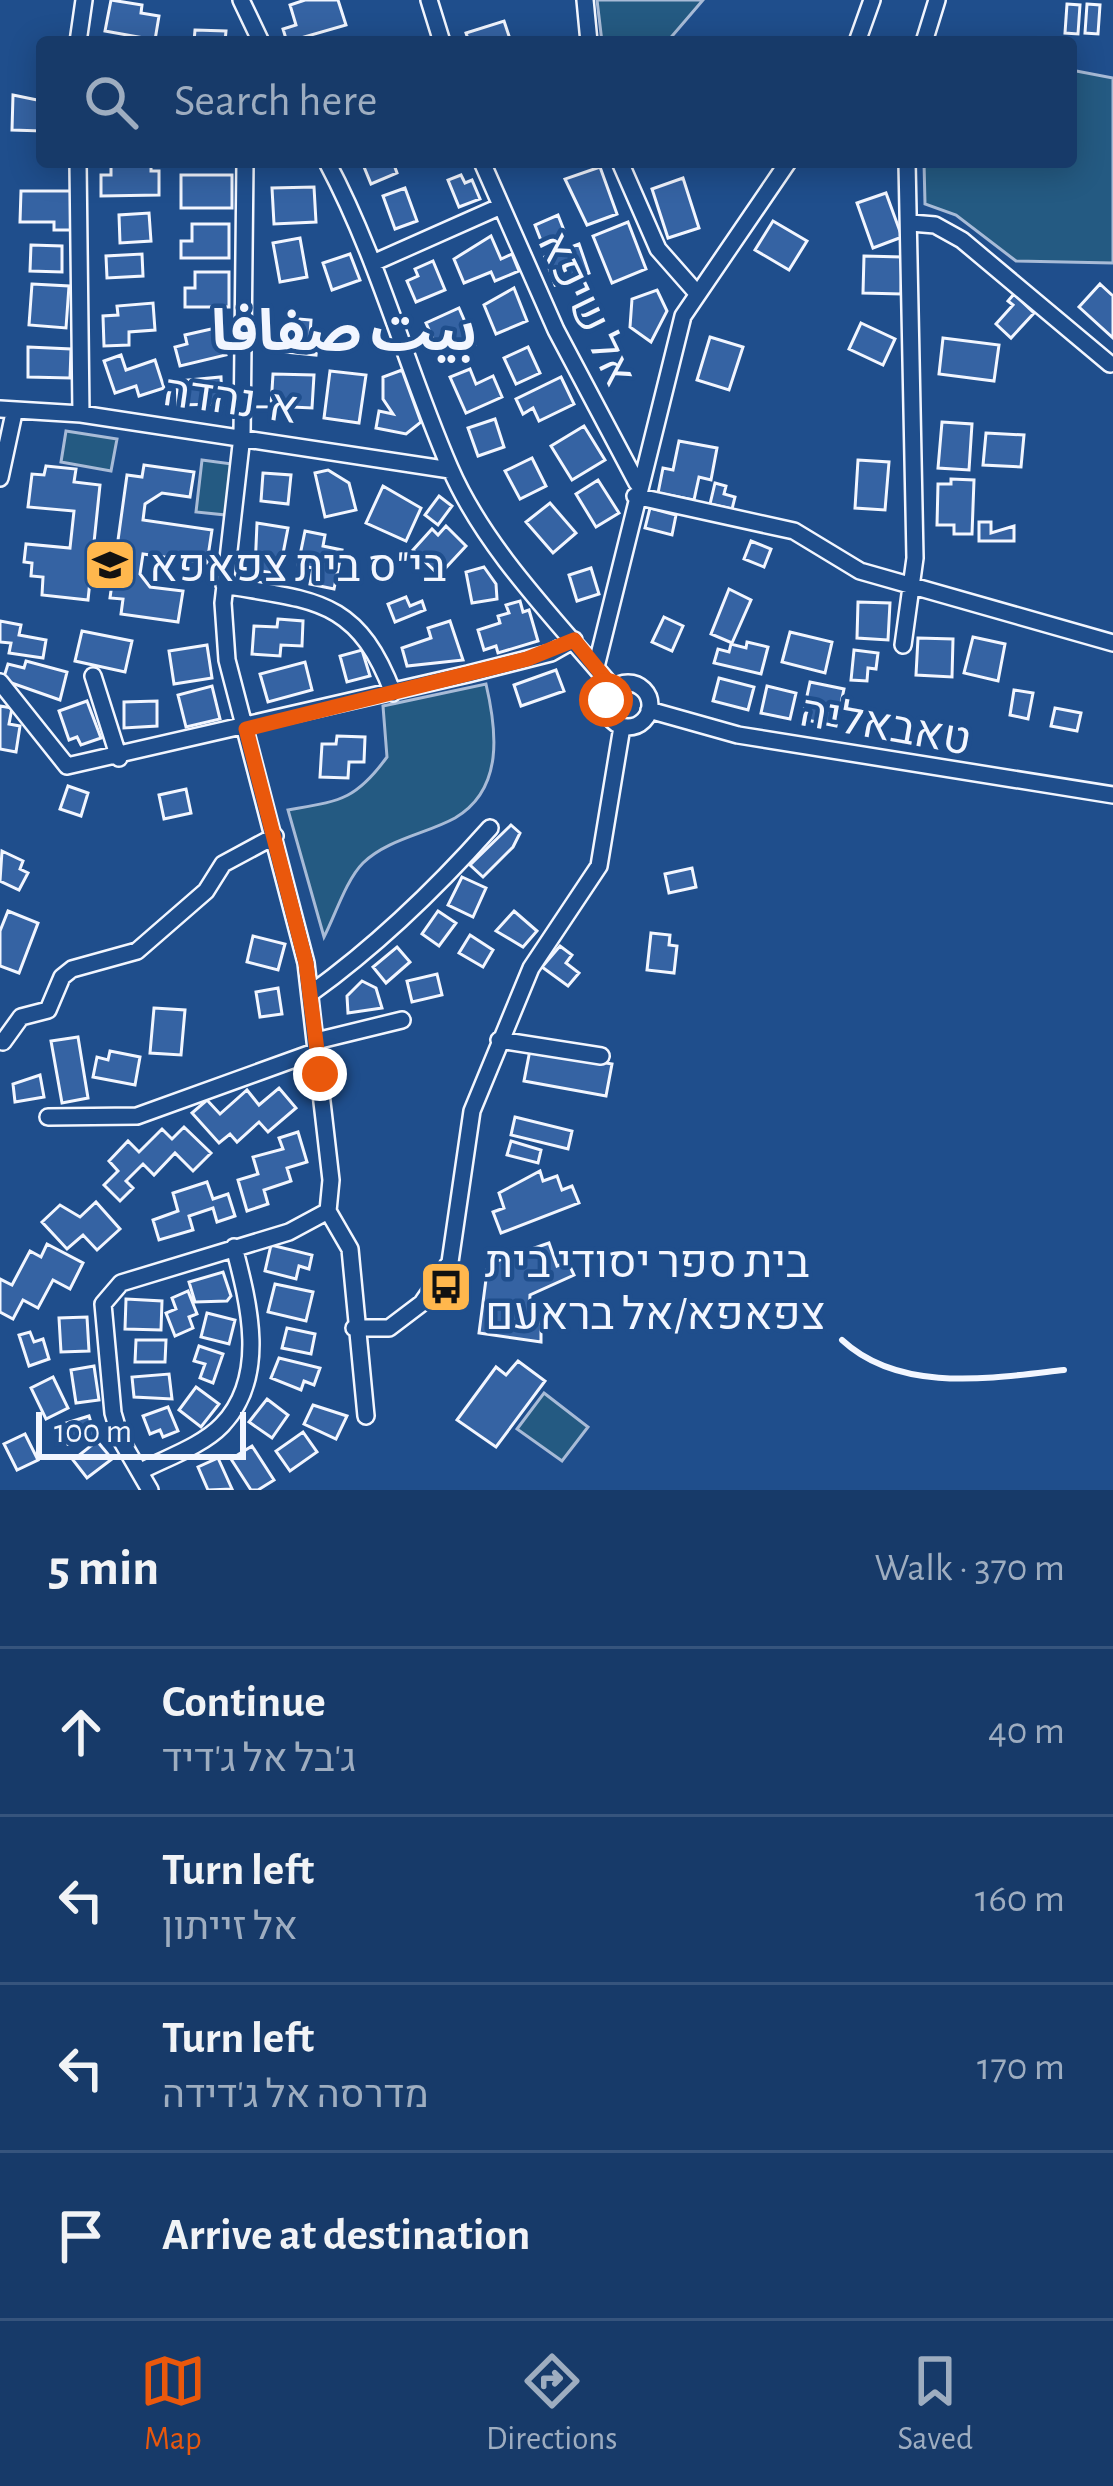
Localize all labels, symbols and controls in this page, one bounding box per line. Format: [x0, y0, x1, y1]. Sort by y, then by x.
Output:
search box [36, 36, 1077, 168]
icon: search [78, 69, 144, 135]
text: Search here [174, 79, 377, 124]
street label: אל שיפא [529, 225, 642, 393]
district label: بيت صفافا [211, 303, 477, 363]
street label: א-נהדה [160, 369, 301, 432]
school or university icon: בי"ס בית צפאפא [82, 537, 138, 593]
place label: בי"ס בית צפאפא [149, 545, 447, 590]
route start [579, 673, 633, 727]
street label: טאבאליה [797, 689, 974, 764]
route end [293, 1047, 347, 1101]
place label: בית ספר יסודי בית צפאפא/אל בראעם [485, 1241, 825, 1338]
bus stop icon: בית ספר יסודי בית צפאפא/אל בראעם [418, 1259, 474, 1315]
scale bar [36, 1406, 246, 1459]
text: 100 m [54, 1416, 132, 1449]
text: 5 min [48, 1543, 159, 1594]
text: Walk · 370 m [874, 1549, 1065, 1588]
text: Continue [162, 1680, 326, 1725]
icon: ahead [48, 1699, 114, 1765]
text: 40 m [988, 1712, 1065, 1751]
text: ג'בל אל ג'דיד [162, 1740, 356, 1779]
text: Turn left [162, 1848, 314, 1893]
icon: left [48, 1867, 114, 1933]
text: 160 m [975, 1880, 1065, 1919]
text: אל זייתון [162, 1908, 298, 1947]
text: Turn left [162, 2016, 314, 2061]
icon: left [48, 2035, 114, 2101]
text: 170 m [977, 2048, 1065, 2087]
text: מדרסה אל ג'דידה [162, 2076, 429, 2115]
icon: arrive [48, 2203, 114, 2269]
text: Arrive at destination [162, 2213, 530, 2258]
tab: Map [140, 2348, 206, 2460]
tab: Directions [486, 2348, 617, 2460]
tab: Saved [897, 2348, 973, 2460]

